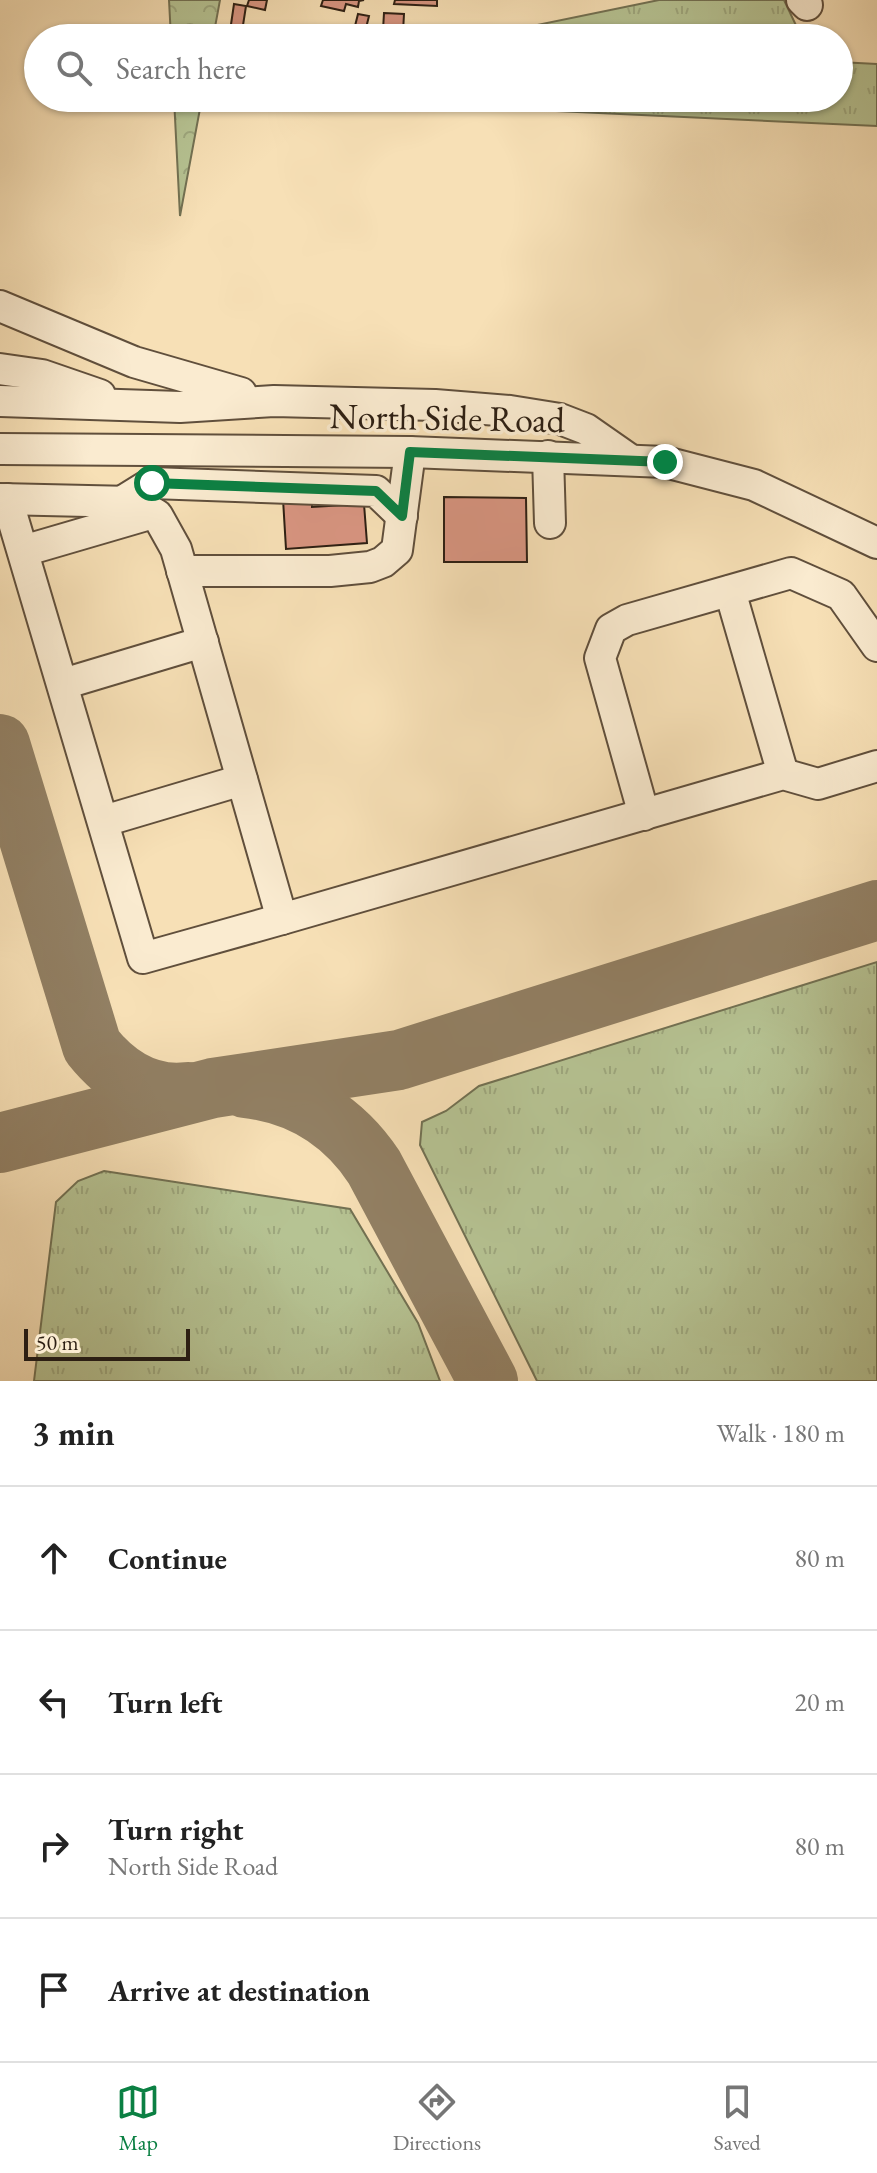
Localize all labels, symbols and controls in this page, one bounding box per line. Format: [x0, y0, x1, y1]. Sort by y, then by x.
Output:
search box [24, 24, 853, 112]
icon: search [52, 46, 96, 90]
text: Search here [116, 49, 246, 88]
street label: North Side Road [329, 392, 566, 443]
route end [647, 444, 683, 480]
route start [134, 465, 170, 501]
scale bar [24, 1325, 190, 1361]
text: 50 m [36, 1328, 79, 1357]
text: 3 min [32, 1411, 115, 1455]
text: Walk · 180 m [717, 1416, 845, 1450]
icon: ahead [32, 1536, 76, 1580]
text: Continue [108, 1539, 227, 1578]
text: 80 m [795, 1541, 845, 1575]
icon: left [32, 1680, 76, 1724]
text: Turn left [108, 1683, 222, 1722]
text: 20 m [795, 1685, 845, 1719]
text: Turn right [108, 1810, 244, 1849]
icon: right [32, 1824, 76, 1868]
text: 80 m [795, 1829, 845, 1863]
text: North Side Road [108, 1849, 278, 1883]
icon: arrive [32, 1968, 76, 2012]
text: Arrive at destination [108, 1971, 370, 2010]
tab: Map [116, 2080, 160, 2157]
tab: Directions [393, 2080, 481, 2157]
tab: Saved [714, 2080, 761, 2157]

